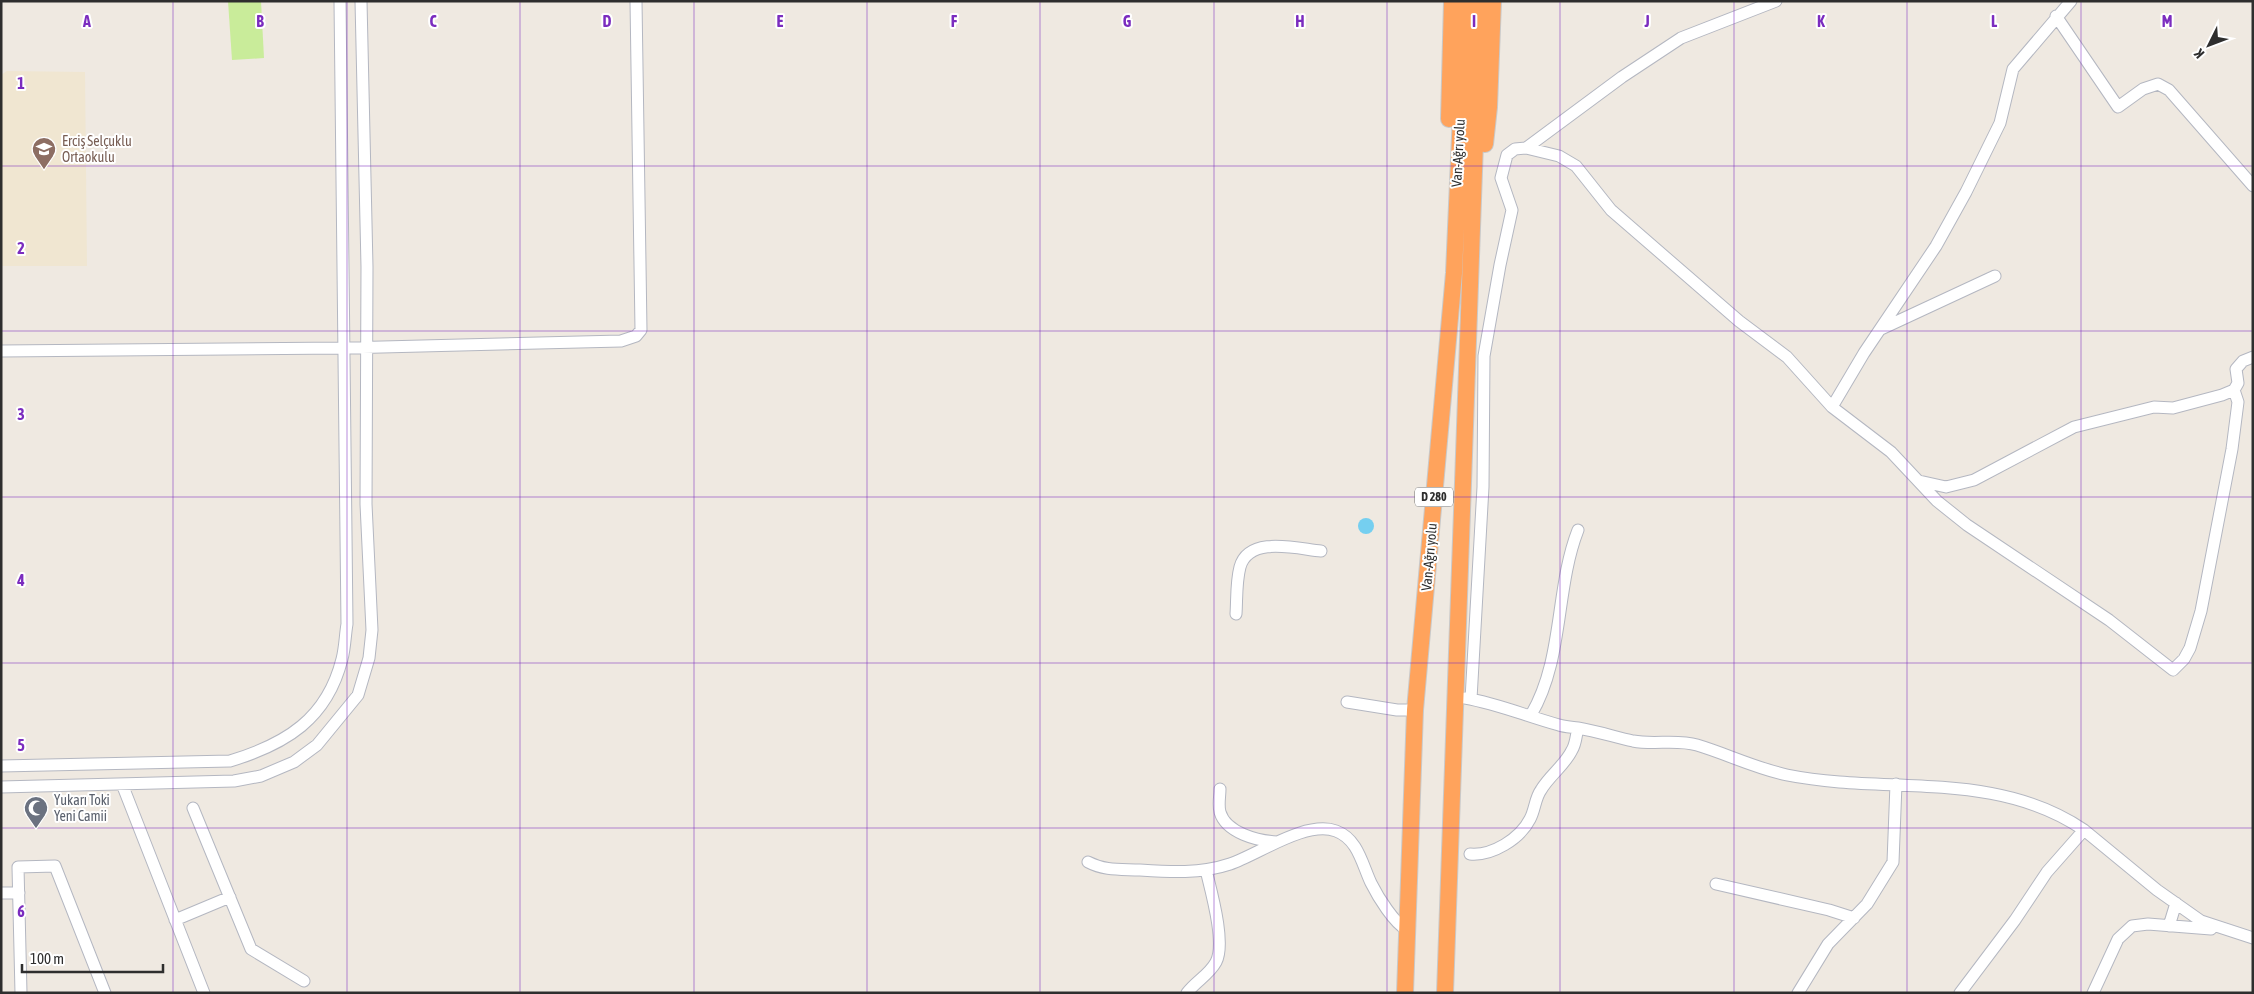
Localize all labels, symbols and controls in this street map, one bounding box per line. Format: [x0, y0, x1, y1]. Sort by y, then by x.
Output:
text: A [82, 12, 91, 30]
text: B [256, 12, 264, 30]
text: C [429, 12, 437, 30]
text: D [603, 12, 612, 30]
text: E [777, 12, 784, 30]
text: F [951, 12, 958, 30]
text: G [1123, 12, 1132, 30]
text: H [1295, 12, 1305, 30]
text: I [1472, 12, 1476, 30]
text: J [1643, 12, 1650, 30]
text: K [1817, 12, 1825, 30]
text: L [1991, 12, 1998, 30]
text: M [2162, 12, 2172, 30]
north arrow [2184, 20, 2234, 70]
text: K [2191, 46, 2208, 62]
text: 1 [17, 74, 25, 92]
street label: Van-Ağrı yolu [1448, 119, 1468, 187]
place label: Erciş Selçuklu Ortaokulu [62, 133, 132, 165]
school or university icon: Erciş Selçuklu Ortaokulu [31, 136, 57, 170]
text: 2 [17, 239, 25, 257]
text: 3 [17, 405, 25, 423]
road number: D 280 [1415, 488, 1453, 507]
street label: Van-Ağrı yolu [1418, 522, 1440, 592]
text: 4 [16, 571, 25, 589]
text: 5 [17, 736, 25, 754]
place label: Yukarı Toki Yeni Camii [54, 792, 110, 824]
mosque icon: Yukarı Toki Yeni Camii [23, 795, 49, 829]
text: 6 [17, 902, 25, 920]
scale bar [22, 942, 164, 974]
text: 100 m [30, 950, 64, 967]

